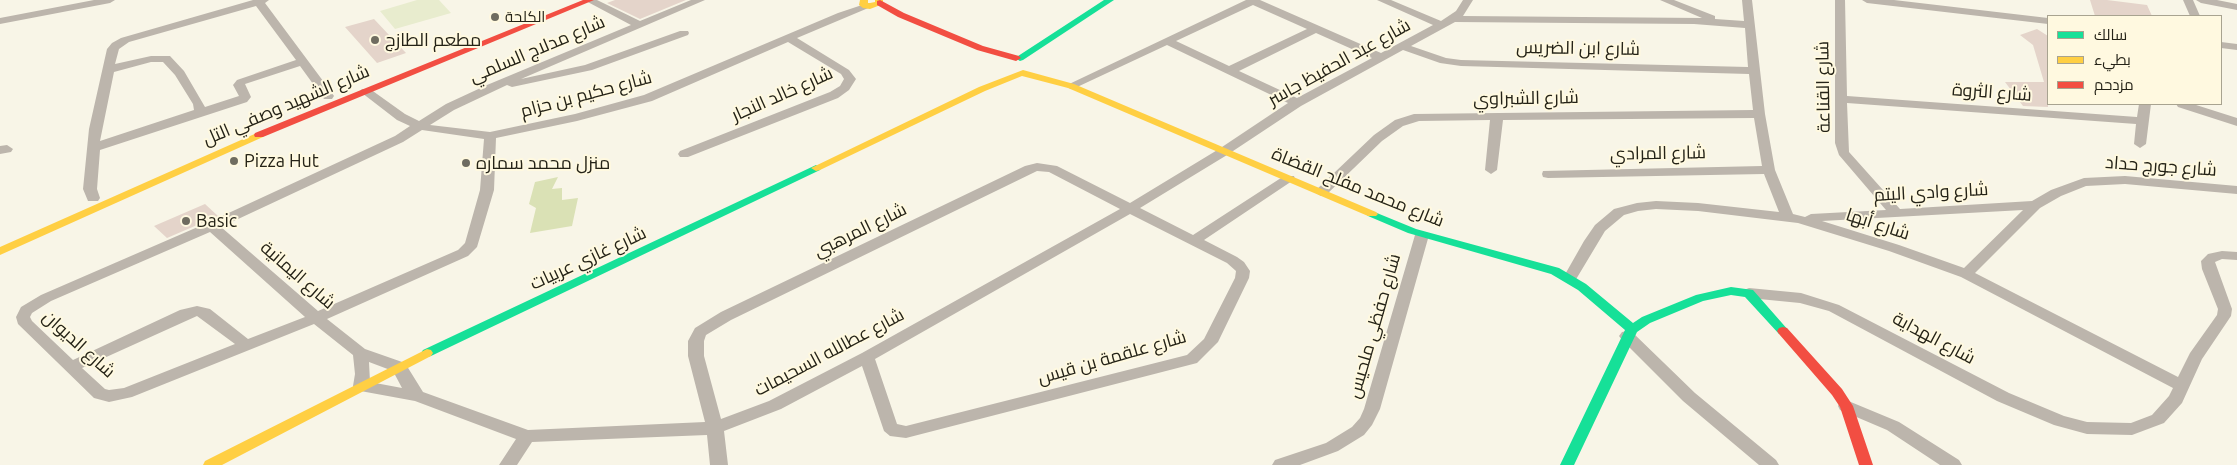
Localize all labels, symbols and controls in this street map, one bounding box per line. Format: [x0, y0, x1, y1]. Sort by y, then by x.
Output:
place label: الكلحة [505, 8, 545, 26]
street label: شارع مدلاج السلمي [466, 11, 608, 87]
marker: الكلحة [489, 11, 501, 23]
street label: شارع عبد الحفيظ جاسر [1264, 14, 1414, 110]
legend [2047, 15, 2222, 105]
text: سالك [2094, 26, 2127, 43]
place label: مطعم الطازج [385, 29, 481, 51]
marker: مطعم الطازج [369, 34, 381, 46]
street label: شارع ابن الضريس [1516, 36, 1640, 60]
street label: شارع القناعة [1811, 41, 1835, 133]
text: بطيء [2094, 51, 2131, 68]
street label: شارع الشهيد وصفي التل [199, 60, 373, 150]
street label: شارع خالد النجار [728, 62, 836, 126]
street label: شارع حكيم بن حزام [518, 66, 654, 122]
text: مزدحم [2094, 76, 2134, 93]
street label: شارع الثروة [1951, 78, 2033, 106]
street label: شارع الشبراوي [1473, 86, 1579, 110]
street label: شارع المرادي [1610, 141, 1706, 165]
street label: شارع محمد مفلح القضاة [1269, 143, 1447, 231]
place label: Pizza Hut [244, 150, 319, 172]
street label: شارع جورج حداد [2104, 151, 2218, 181]
place label: منزل محمد سماره [476, 152, 610, 174]
marker: Pizza Hut [228, 155, 240, 167]
marker: منزل محمد سماره [460, 157, 472, 169]
street label: شارع وادي اليتم [1873, 178, 1989, 206]
street label: شارع المرهبي [810, 198, 910, 262]
street label: شارع أبها [1843, 204, 1913, 244]
place label: Basic [196, 210, 237, 232]
marker: Basic [180, 215, 192, 227]
street label: شارع غازي عربيات [527, 222, 649, 294]
street label: شارع اليمانية [256, 237, 340, 313]
street label: شارع حفظي ملحيس [1343, 251, 1405, 401]
street label: شارع عطالله السحيمات [750, 303, 908, 401]
street label: شارع الديوان [38, 306, 120, 382]
street label: شارع الهداية [1889, 307, 1979, 369]
street label: شارع علقمة بن قيس [1035, 325, 1189, 389]

